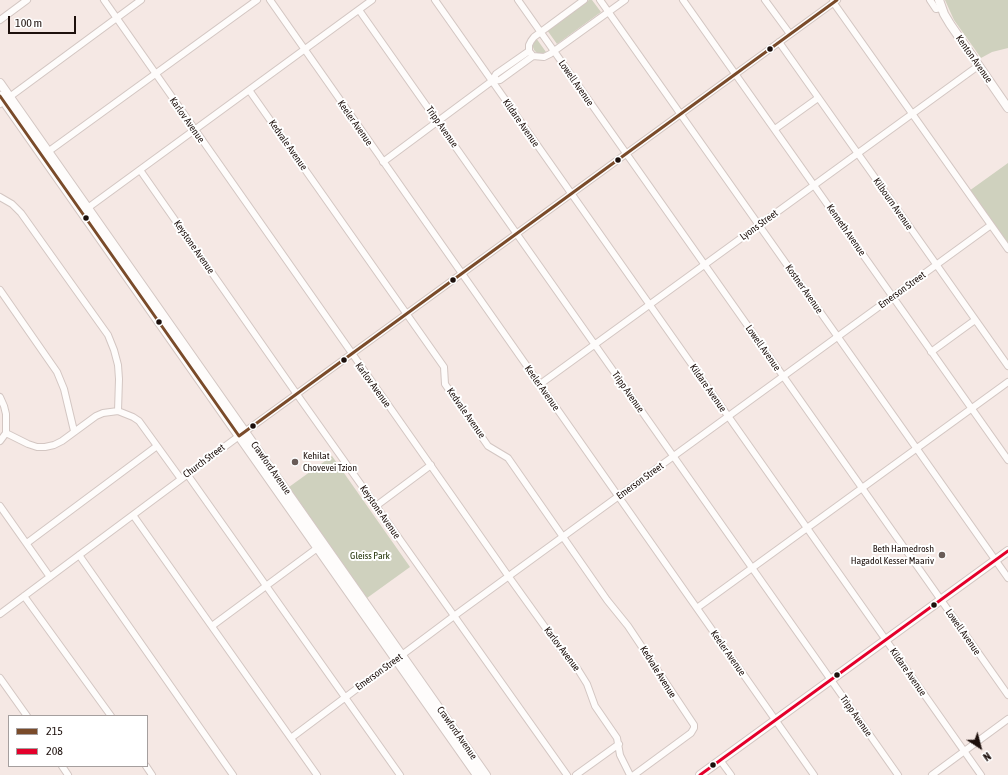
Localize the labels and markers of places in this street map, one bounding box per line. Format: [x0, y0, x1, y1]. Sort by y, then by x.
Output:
unlabelled marker [765, 44, 775, 54]
unlabelled marker [613, 155, 623, 165]
unlabelled marker [81, 213, 91, 223]
unlabelled marker [448, 275, 458, 285]
unlabelled marker [154, 317, 164, 327]
unlabelled marker [339, 355, 349, 365]
unlabelled marker [248, 421, 258, 431]
place label: Kehilat Chovevei Tzion [303, 450, 357, 474]
marker: Kehilat Chovevei Tzion [290, 457, 300, 467]
place label: Beth Hamedrosh Hagadol Kesser Maariv [851, 543, 934, 566]
marker: Beth Hamedrosh Hagadol Kesser Maariv [937, 550, 947, 560]
unlabelled marker [929, 600, 939, 610]
unlabelled marker [832, 670, 842, 680]
unlabelled marker [708, 760, 718, 770]

